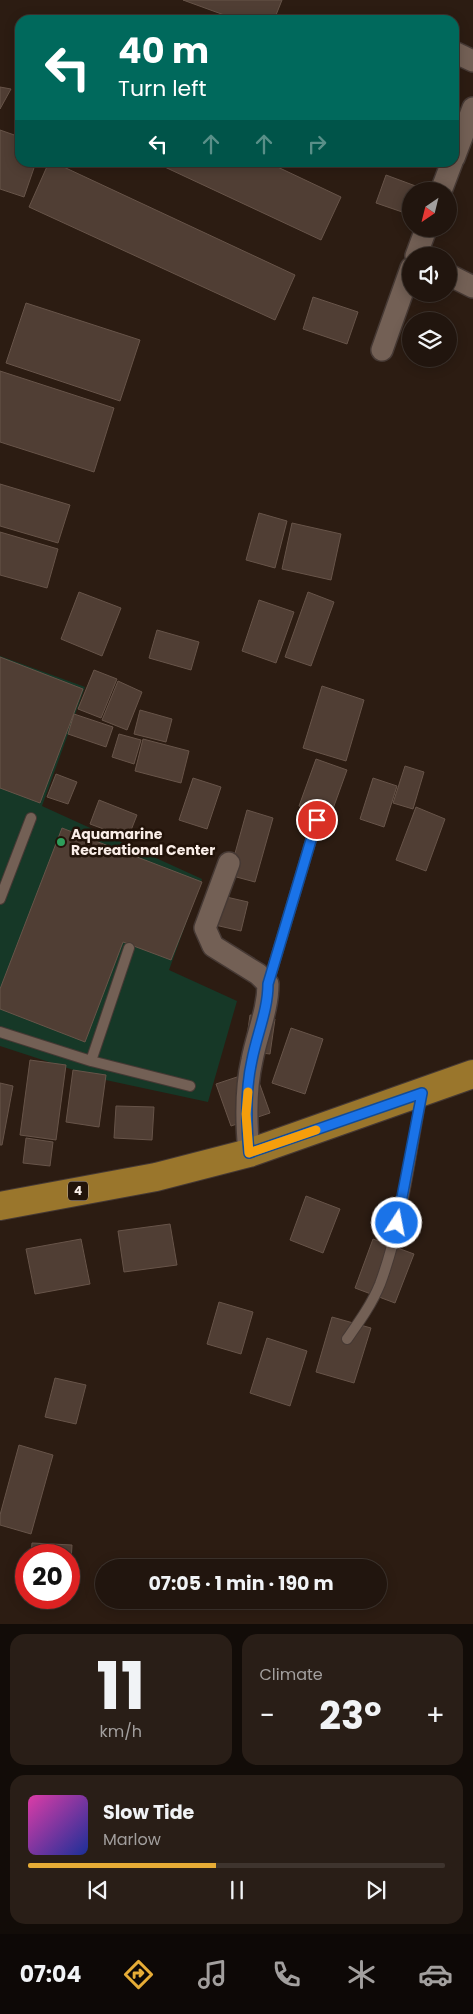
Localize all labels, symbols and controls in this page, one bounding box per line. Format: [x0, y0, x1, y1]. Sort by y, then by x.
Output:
text: 40 m [118, 26, 209, 75]
icon: left [35, 35, 100, 100]
text: Turn left [118, 73, 206, 104]
icon: left [144, 130, 172, 158]
icon: ahead [197, 130, 225, 158]
icon: ahead [250, 130, 278, 158]
icon: right [303, 130, 331, 158]
north arrow [402, 182, 458, 238]
map controls [402, 182, 457, 367]
button: sound [402, 247, 457, 302]
button: layers [402, 312, 457, 367]
pin [296, 799, 338, 841]
icon: arrive [303, 806, 331, 834]
place label: Aquamarine Recreational Center [71, 824, 215, 860]
marker: Aquamarine Recreational Center [55, 836, 67, 848]
road number: 4 [68, 1182, 88, 1200]
position arrow [370, 1196, 422, 1248]
speed limit sign: 20 [15, 1544, 80, 1609]
text: 07:05 · 1 min · 190 m [148, 1570, 334, 1597]
text: 11 [96, 1641, 145, 1732]
text: Climate [260, 1663, 323, 1686]
text: 23° [319, 1689, 382, 1742]
text: − [260, 1696, 275, 1735]
text: + [426, 1696, 445, 1735]
text: km/h [99, 1720, 142, 1743]
text: Slow Tide [103, 1799, 194, 1826]
text: Marlow [103, 1828, 161, 1851]
icon: previous [84, 1876, 112, 1904]
icon: pause [223, 1876, 251, 1904]
icon: next [362, 1876, 390, 1904]
icon: directions [121, 1957, 156, 1992]
icon: music [195, 1957, 230, 1992]
icon: phone [269, 1957, 304, 1992]
icon: climate [344, 1957, 379, 1992]
icon: car [418, 1957, 453, 1992]
text: 07:04 [20, 1959, 81, 1990]

